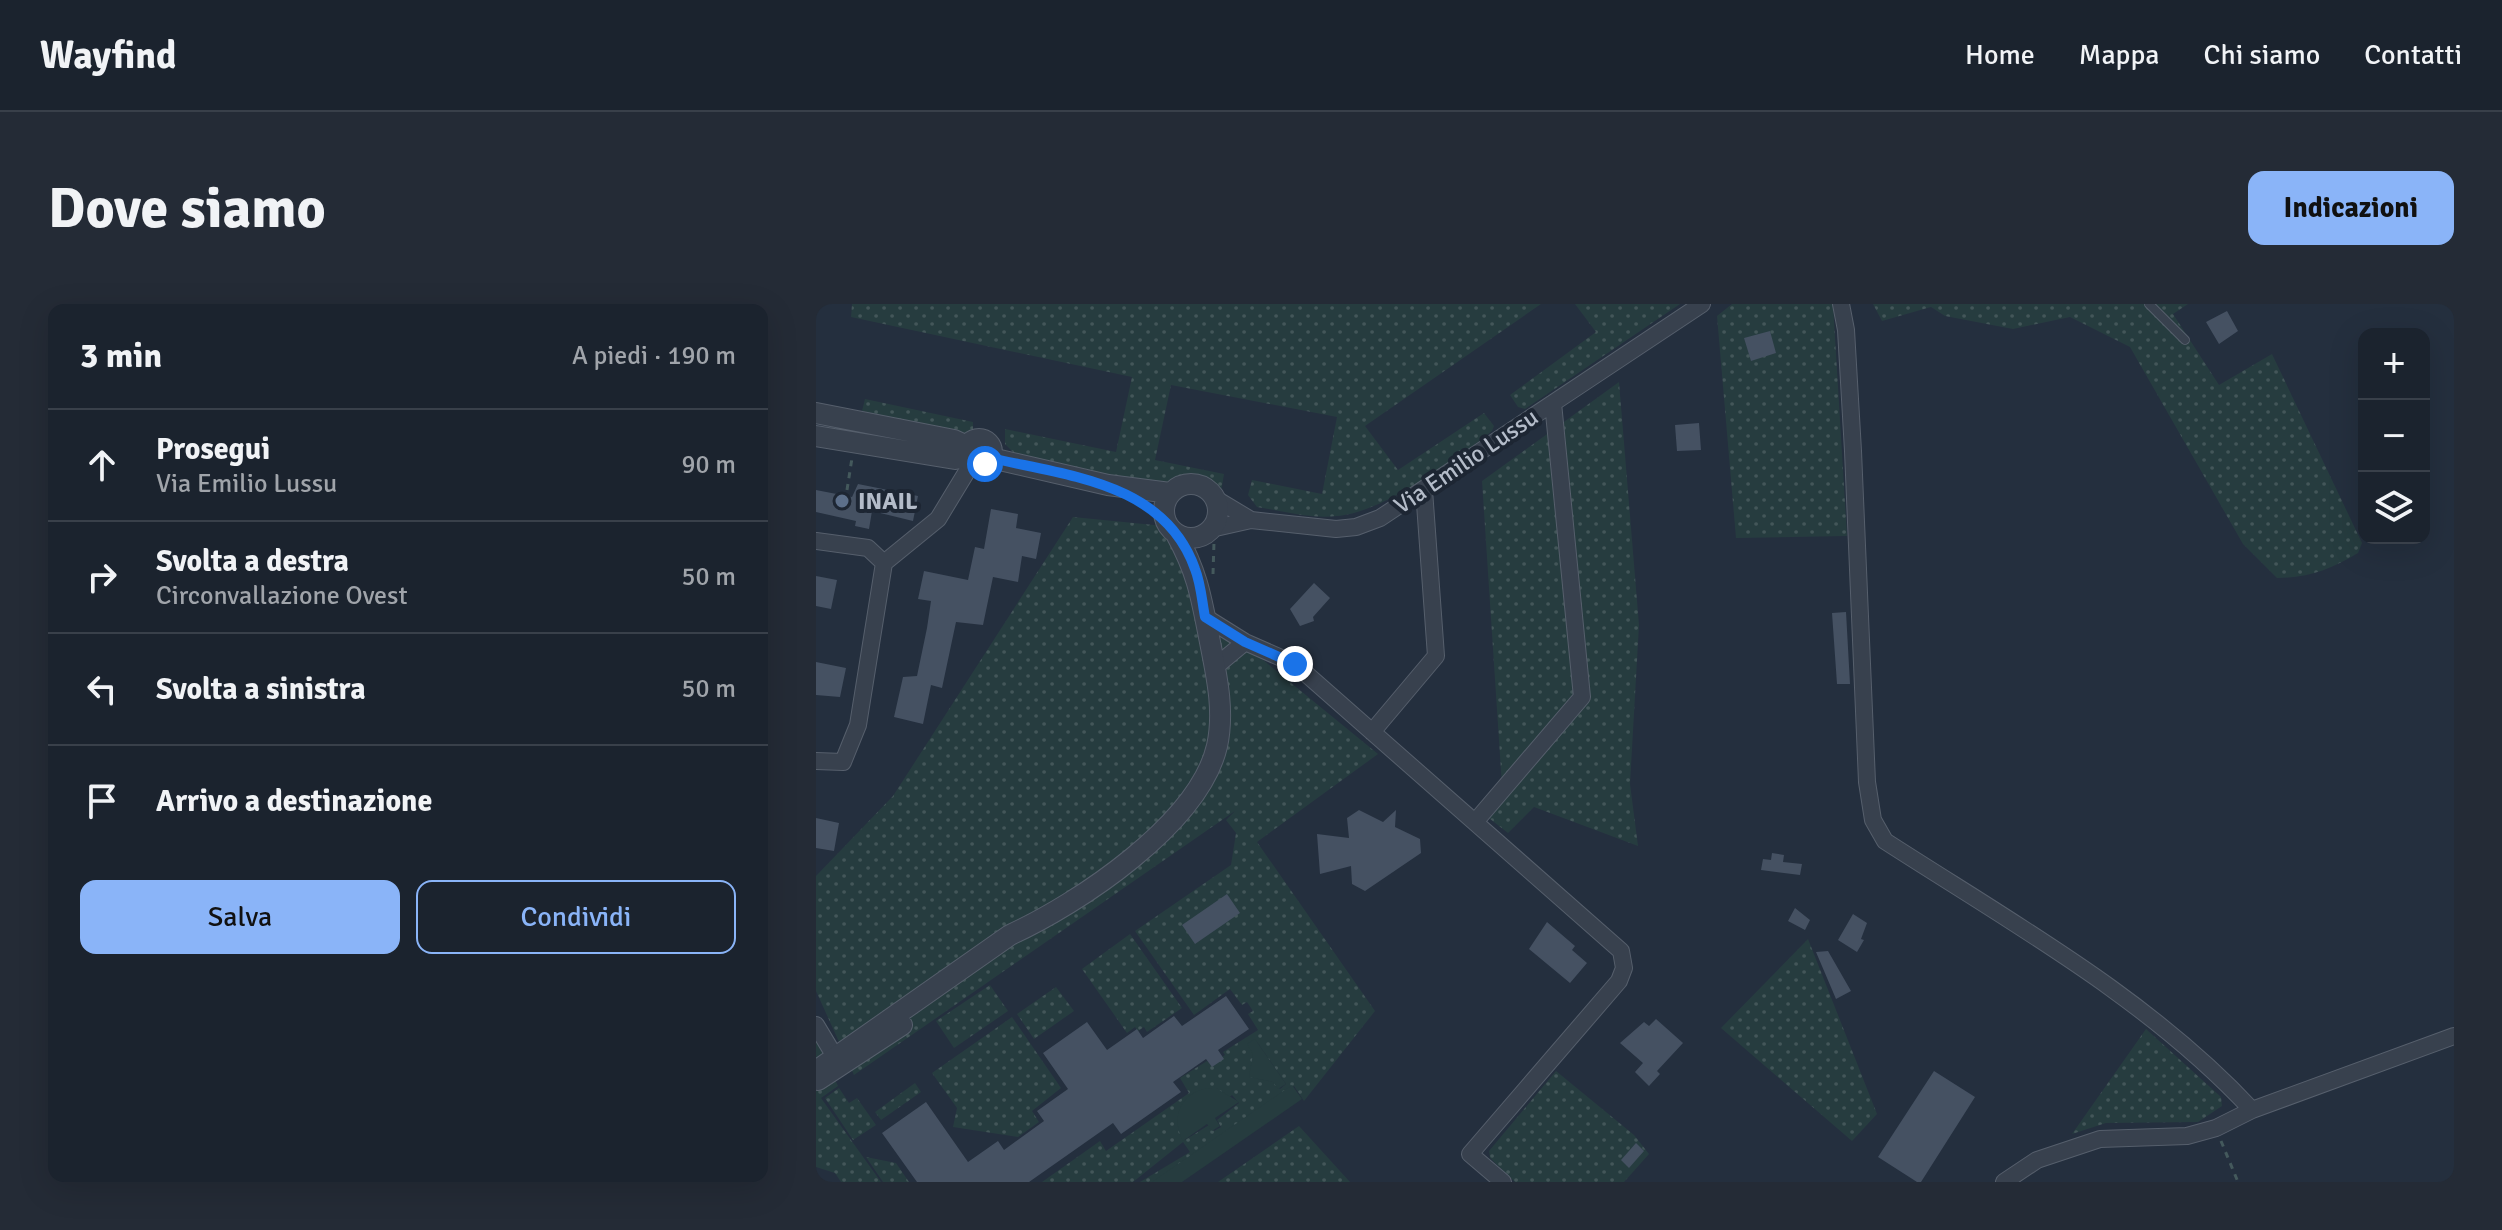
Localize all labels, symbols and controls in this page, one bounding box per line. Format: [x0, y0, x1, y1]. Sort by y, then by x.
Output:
text: Wayfind [40, 32, 177, 79]
text: Home [1965, 38, 2035, 72]
text: Mappa [2079, 38, 2160, 72]
text: Chi siamo [2204, 38, 2320, 72]
text: Contatti [2364, 38, 2462, 72]
button: Indicazioni [2248, 171, 2454, 245]
text: Dove siamo [48, 174, 326, 243]
map controls [2358, 328, 2430, 544]
button: + [2358, 328, 2430, 400]
text: 3 min [80, 335, 162, 377]
text: A piedi · 190 m [572, 340, 736, 372]
button: − [2358, 400, 2430, 472]
street label: Via Emilio Lussu [1388, 402, 1544, 520]
text: Prosegui [156, 431, 270, 468]
icon: ahead [80, 443, 124, 487]
route start [967, 446, 1003, 482]
text: 90 m [681, 449, 736, 481]
text: Via Emilio Lussu [156, 468, 337, 500]
button: layers [2358, 472, 2430, 544]
place label: INAIL [858, 486, 918, 516]
marker: INAIL [833, 492, 851, 510]
text: Svolta a destra [156, 543, 349, 580]
icon: right [80, 555, 124, 599]
text: 50 m [681, 561, 736, 593]
text: Circonvallazione Ovest [156, 580, 408, 612]
route end [1277, 646, 1313, 682]
icon: left [80, 667, 124, 711]
text: Svolta a sinistra [156, 671, 366, 708]
text: 50 m [681, 673, 736, 705]
icon: arrive [80, 779, 124, 823]
text: Arrivo a destinazione [156, 783, 432, 820]
button: Salva [80, 880, 400, 954]
button: Condividi [416, 880, 736, 954]

